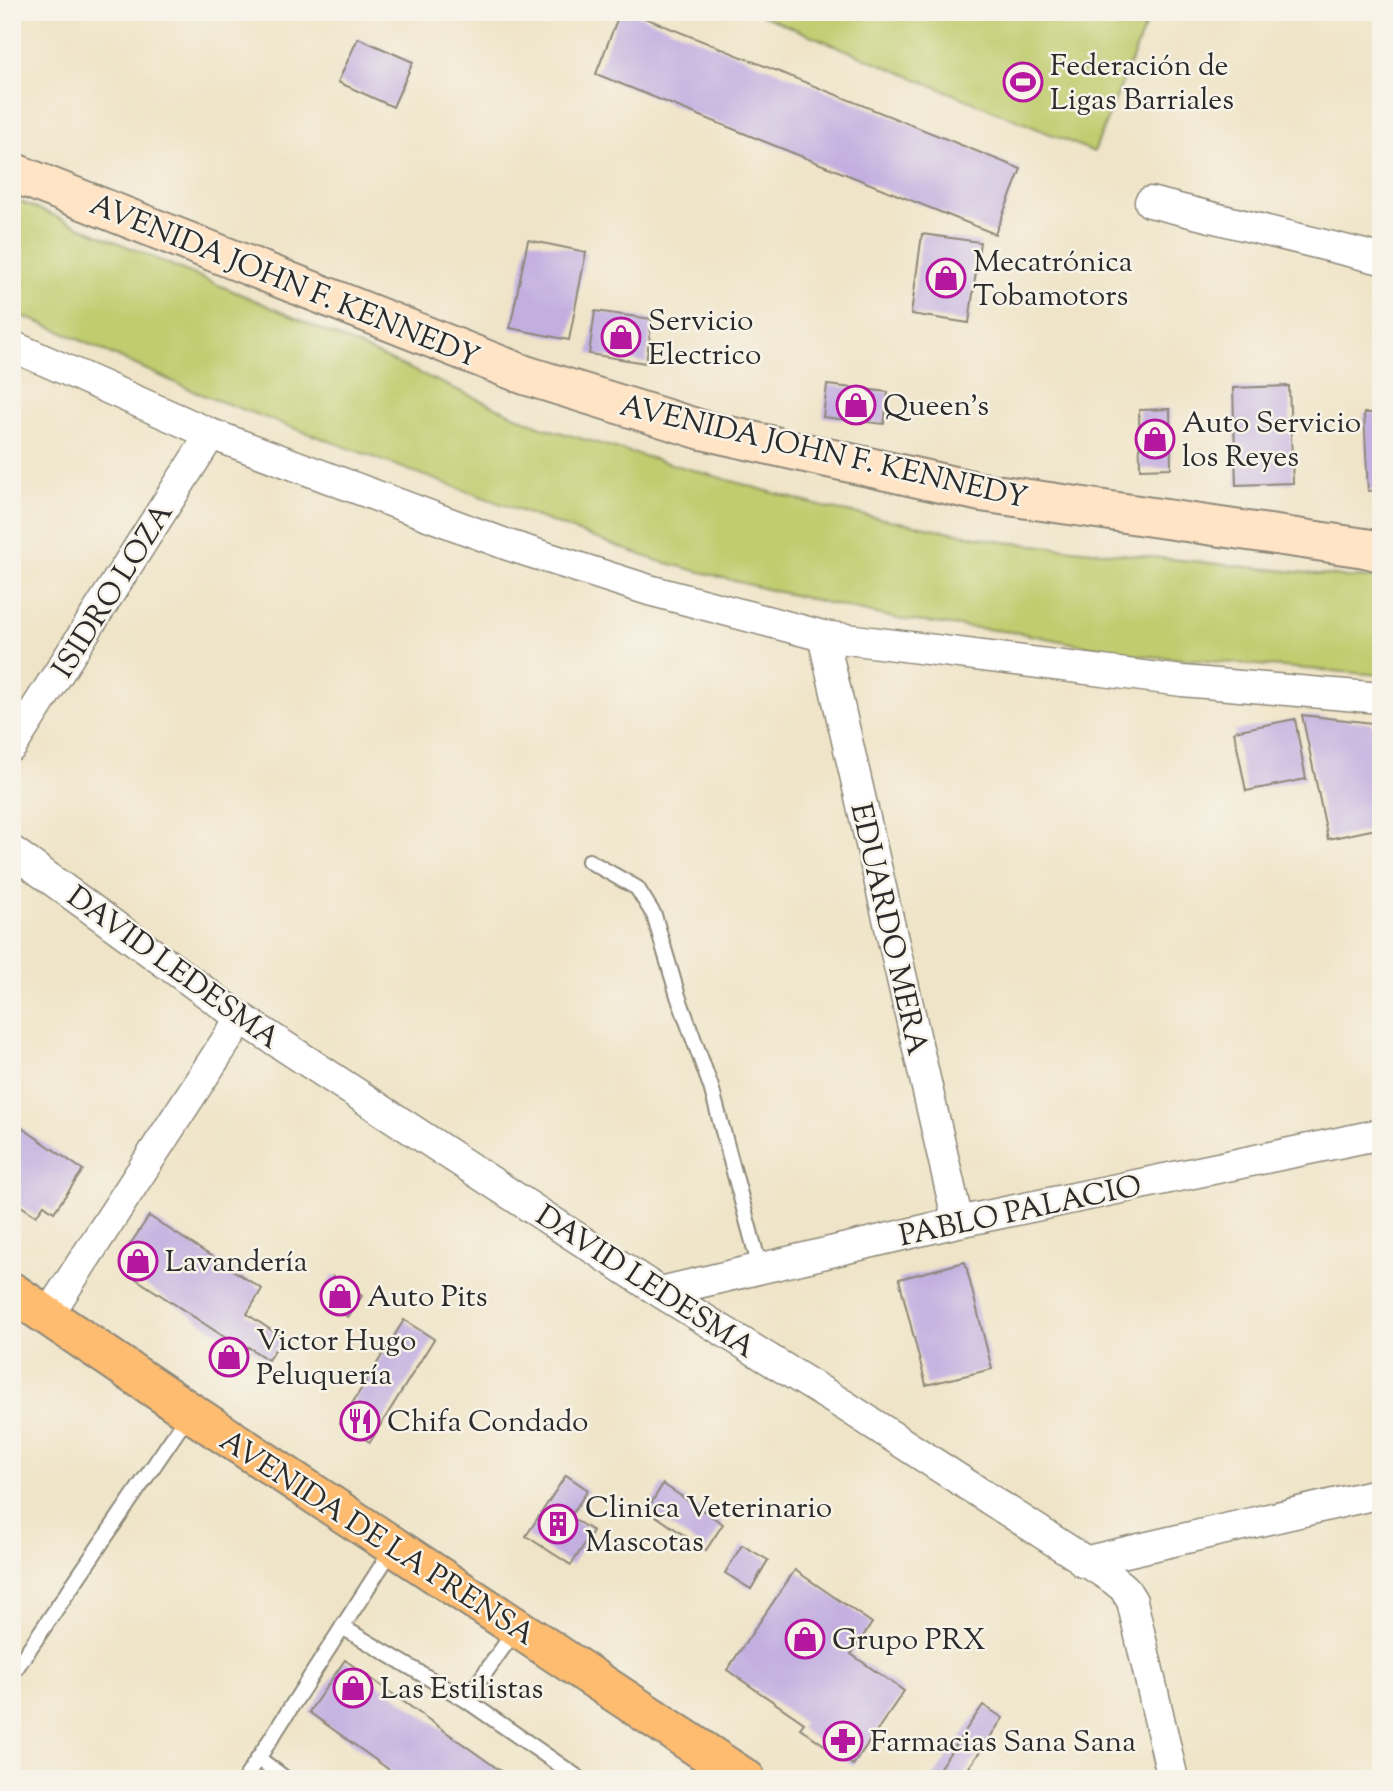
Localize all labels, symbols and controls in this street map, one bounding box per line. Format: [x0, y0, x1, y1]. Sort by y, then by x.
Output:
place label: Federación de Ligas Barriales [1050, 46, 1234, 123]
sports icon: Federación de Ligas Barriales [1002, 61, 1044, 103]
street label: AVENIDA JOHN F. KENNEDY [83, 184, 485, 380]
place label: Mecatrónica Tobamotors [973, 242, 1133, 319]
shop icon: Mecatrónica Tobamotors [925, 257, 967, 299]
place label: Servicio Electrico [648, 301, 761, 378]
shop icon: Servicio Electrico [600, 316, 642, 358]
shop icon: Queen's [835, 384, 877, 426]
street label: AVENIDA JOHN F. KENNEDY [615, 386, 1031, 521]
place label: Queen's [883, 386, 989, 429]
place label: Auto Servicio los Reyes [1182, 403, 1361, 480]
shop icon: Auto Servicio los Reyes [1134, 418, 1176, 460]
street label: ISIDRO LOZA [43, 496, 185, 687]
street label: EDUARDO MERA [838, 799, 938, 1060]
street label: DAVID LEDESMA [57, 877, 288, 1061]
street label: PABLO PALACIO [895, 1166, 1146, 1259]
street label: DAVID LEDESMA [526, 1196, 763, 1370]
shop icon: Lavandería [117, 1240, 159, 1282]
place label: Lavandería [165, 1242, 308, 1285]
shop icon: Auto Pits [319, 1275, 361, 1317]
place label: Auto Pits [367, 1277, 488, 1320]
place label: Victor Hugo Peluquería [256, 1321, 416, 1398]
shop icon: Victor Hugo Peluquería [208, 1336, 250, 1378]
restaurant icon: Chifa Condado [339, 1400, 381, 1442]
place label: Chifa Condado [387, 1402, 589, 1445]
street label: AVENIDA DE LA PRENSA [210, 1421, 543, 1657]
place label: Clinica Veterinario Mascotas [585, 1488, 832, 1565]
building icon: Clinica Veterinario Mascotas [537, 1503, 579, 1545]
shop icon: Grupo PRX [784, 1618, 826, 1660]
place label: Grupo PRX [832, 1620, 986, 1663]
shop icon: Las Estilistas [332, 1667, 374, 1709]
place label: Las Estilistas [380, 1669, 543, 1712]
pharmacy icon: Farmacias Sana Sana [822, 1720, 864, 1762]
place label: Farmacias Sana Sana [870, 1722, 1136, 1765]

